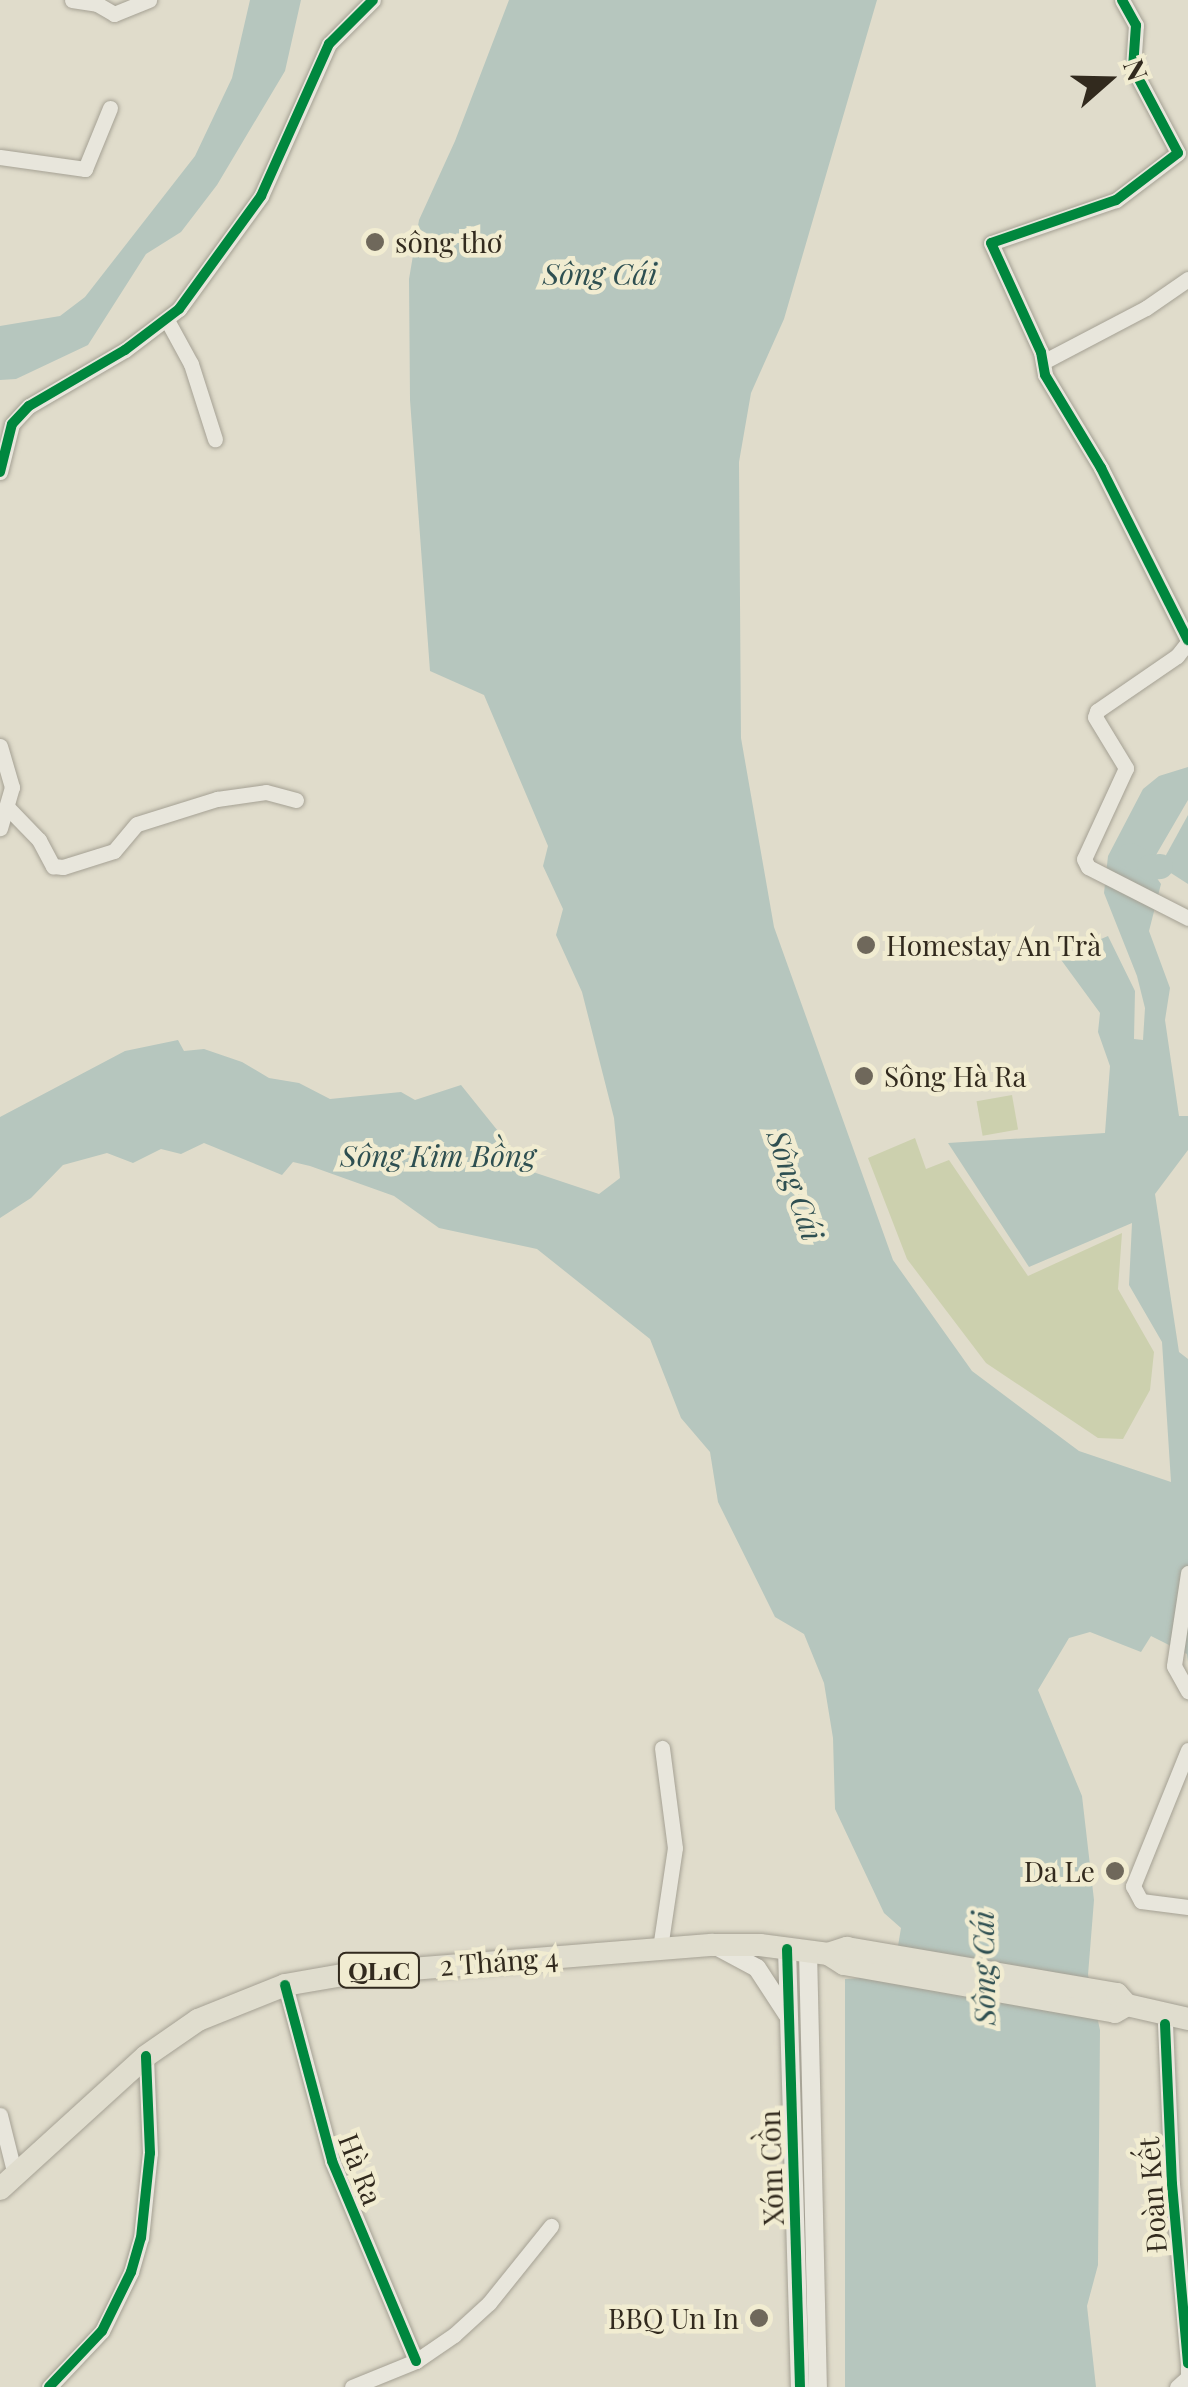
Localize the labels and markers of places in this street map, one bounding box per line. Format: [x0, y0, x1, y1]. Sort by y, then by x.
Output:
place label: sông thơ [395, 225, 503, 259]
marker: sông thơ [364, 231, 386, 253]
place label: Homestay An Trà [886, 928, 1103, 962]
marker: Homestay An Trà [855, 934, 877, 956]
place label: Sông Hà Ra [884, 1059, 1027, 1093]
marker: Sông Hà Ra [853, 1065, 875, 1087]
place label: Da Le [1023, 1854, 1095, 1888]
marker: Da Le [1104, 1860, 1126, 1882]
place label: BBQ Un In [608, 2301, 739, 2335]
marker: BBQ Un In [748, 2307, 770, 2329]

